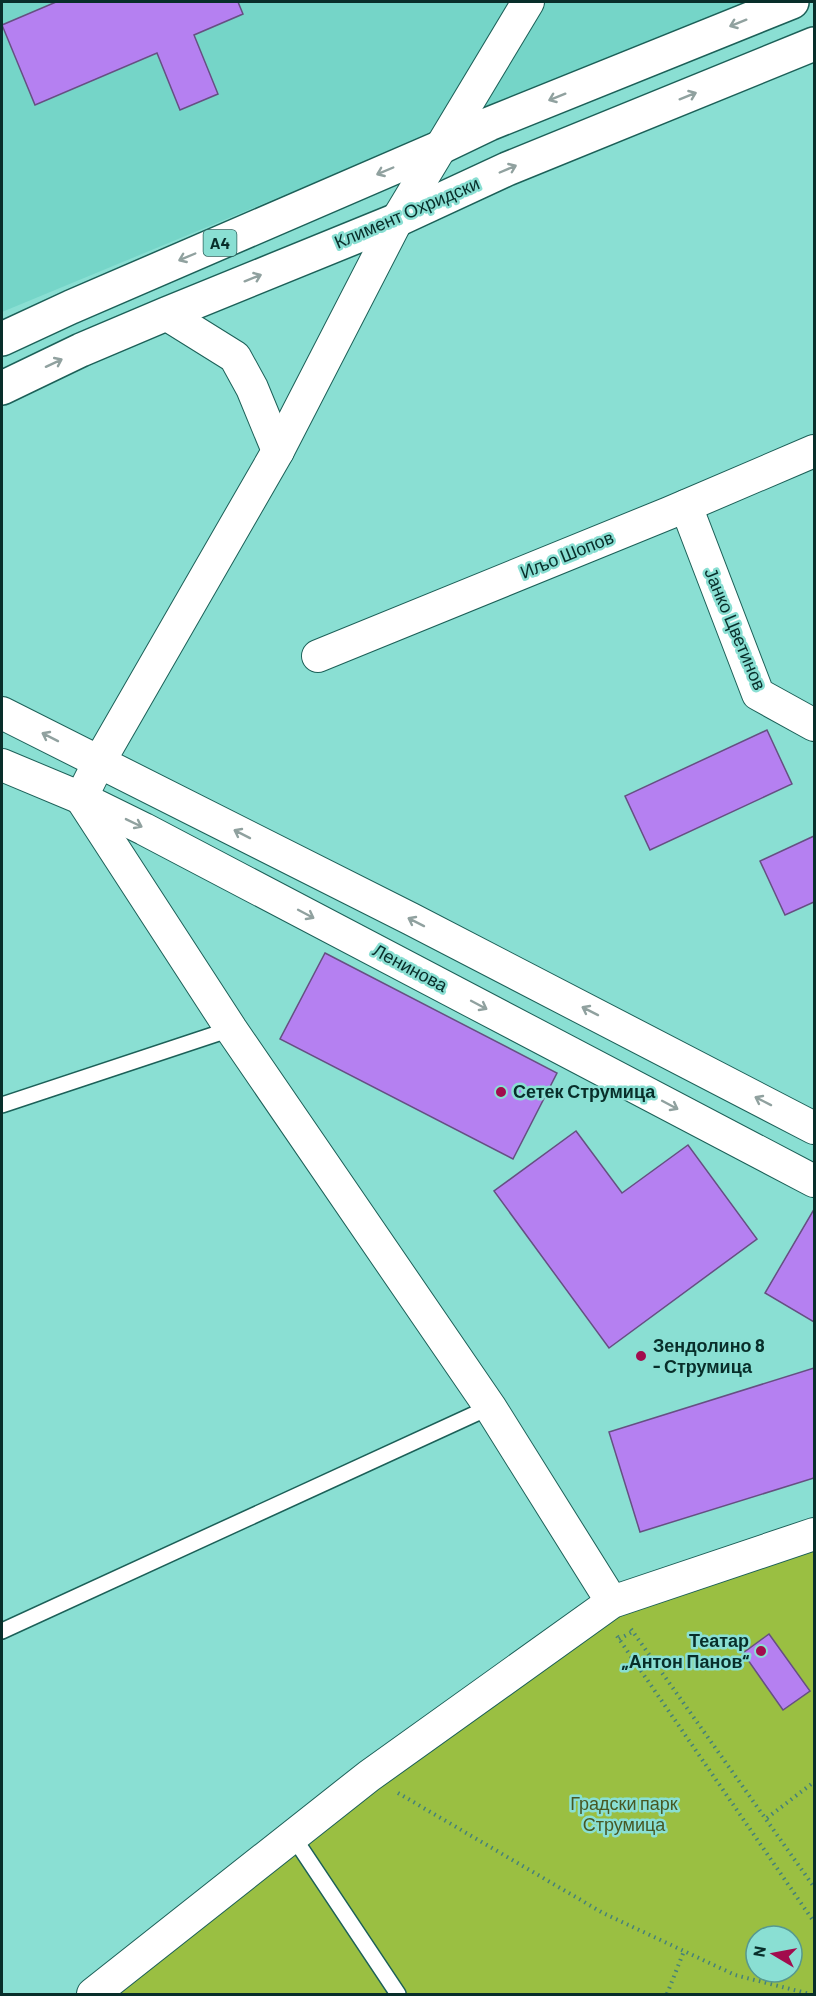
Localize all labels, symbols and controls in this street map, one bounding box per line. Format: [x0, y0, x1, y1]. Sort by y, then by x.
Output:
one-way arrow [729, 18, 747, 29]
one-way arrow [678, 90, 697, 101]
one-way arrow [548, 92, 567, 103]
one-way arrow [498, 163, 516, 174]
one-way arrow [376, 166, 395, 177]
street label: Климент Охридски [331, 172, 482, 253]
road number: A4 [204, 230, 236, 256]
one-way arrow [178, 252, 196, 263]
one-way arrow [243, 272, 262, 283]
one-way arrow [45, 356, 63, 368]
street label: Иљо Шопов [517, 525, 617, 583]
street label: Јанко Цветинов [700, 564, 772, 693]
one-way arrow [42, 731, 60, 743]
one-way arrow [124, 818, 142, 830]
one-way arrow [234, 828, 252, 839]
one-way arrow [297, 909, 315, 920]
one-way arrow [408, 915, 426, 927]
street label: Ленинова [369, 938, 452, 996]
one-way arrow [470, 999, 488, 1011]
one-way arrow [581, 1005, 599, 1016]
place label: Сетек Струмица [513, 1080, 656, 1102]
marker: Сетек Струмица [494, 1085, 508, 1099]
one-way arrow [754, 1095, 772, 1106]
one-way arrow [661, 1099, 678, 1111]
place label: Зендолино 8 - Струмица [653, 1334, 765, 1377]
marker: Зендолино 8 - Струмица [634, 1349, 648, 1363]
place label: Театар „Антон Панов“ [622, 1629, 749, 1672]
marker: Театар „Антон Панов“ [754, 1644, 768, 1658]
park label: Градски парк Струмица [570, 1792, 678, 1835]
north arrow [744, 1924, 804, 1984]
text: N [748, 1944, 769, 1958]

